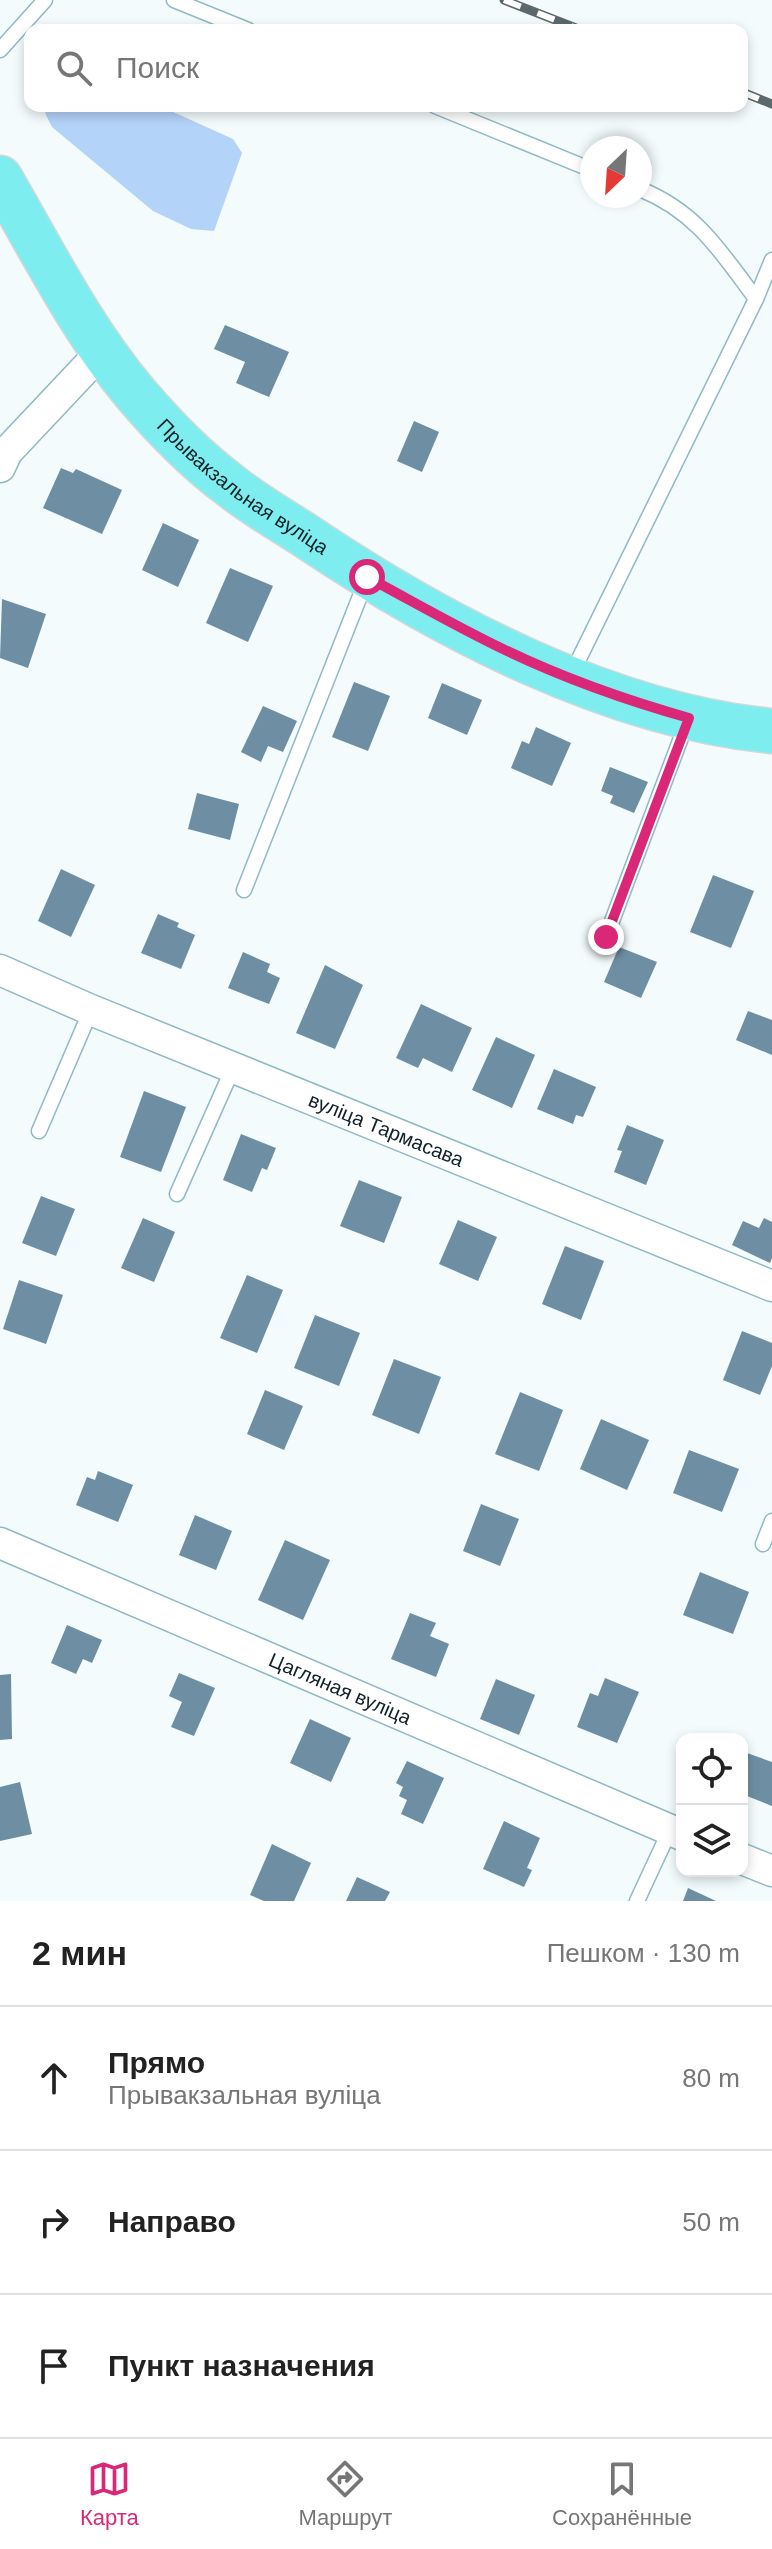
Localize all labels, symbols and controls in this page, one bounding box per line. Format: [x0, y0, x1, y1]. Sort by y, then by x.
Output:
search box [24, 24, 748, 112]
icon: search [52, 46, 96, 90]
text: Поиск [116, 51, 199, 84]
north arrow [580, 136, 652, 208]
street label: Прывакзальная вуліца [153, 414, 333, 559]
route start [349, 559, 385, 595]
route end [588, 919, 624, 955]
street label: вуліца Тармасава [306, 1088, 468, 1171]
street label: Цагляная вуліца [266, 1648, 415, 1729]
map controls [676, 1733, 748, 1877]
button: locate [676, 1733, 748, 1805]
button: layers [676, 1805, 748, 1877]
text: 2 мин [32, 1934, 127, 1972]
text: Пешком · 130 m [547, 1938, 740, 1968]
text: Прямо [108, 2046, 205, 2079]
icon: ahead [32, 2056, 76, 2100]
text: 80 m [682, 2063, 740, 2093]
text: Прывакзальная вуліца [108, 2080, 381, 2110]
icon: right [32, 2200, 76, 2244]
text: Направо [108, 2205, 236, 2238]
text: 50 m [682, 2207, 740, 2237]
icon: arrive [32, 2344, 76, 2388]
text: Пункт назначения [108, 2349, 375, 2382]
tab: Карта [80, 2457, 139, 2531]
tab: Маршрут [299, 2457, 392, 2531]
tab: Сохранённые [552, 2457, 692, 2531]

